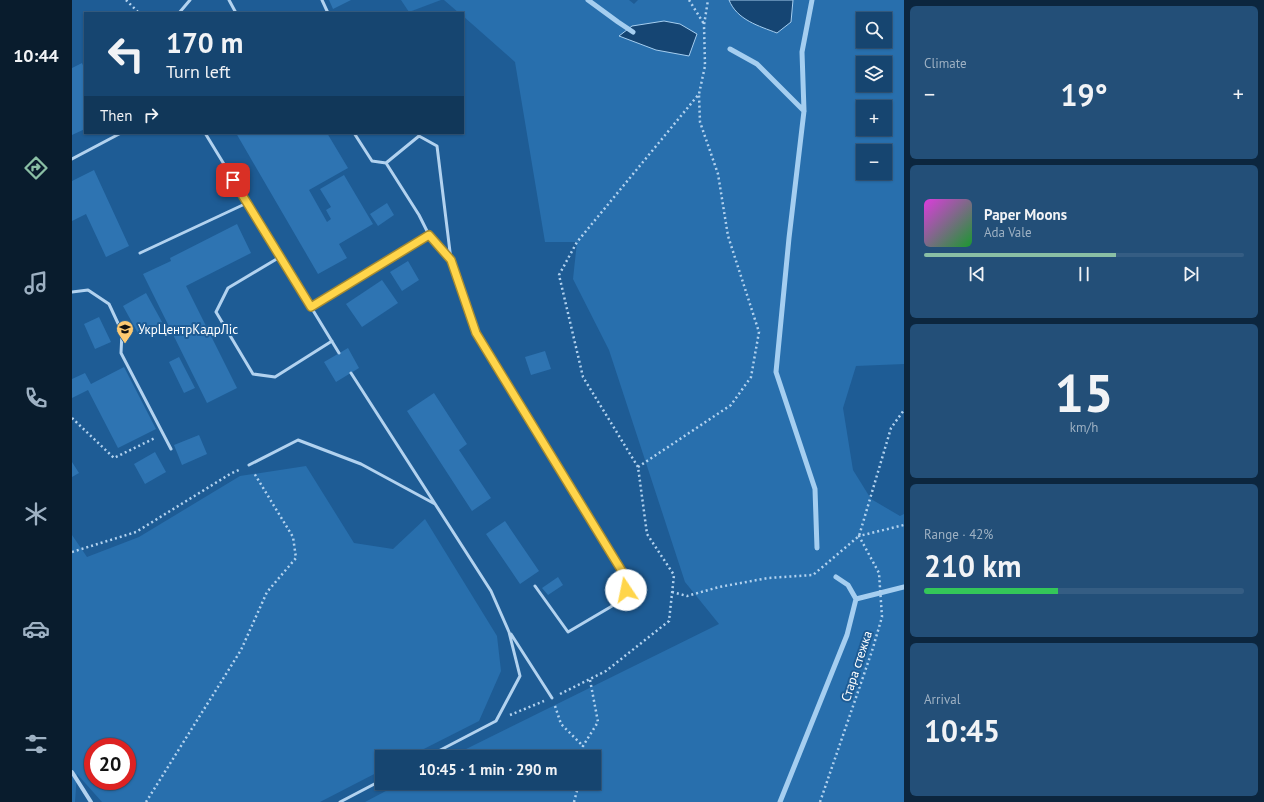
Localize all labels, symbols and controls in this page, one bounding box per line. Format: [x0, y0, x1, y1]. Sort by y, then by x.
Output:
map controls [856, 12, 892, 180]
button: search [856, 12, 892, 48]
text: 170 m [166, 24, 243, 61]
icon: left [100, 28, 152, 80]
text: 10:44 [13, 44, 59, 67]
text: Climate [924, 55, 967, 72]
button: layers [856, 56, 892, 92]
text: Turn left [166, 60, 231, 83]
text: 19° [1060, 75, 1108, 114]
text: − [924, 80, 935, 108]
text: + [1233, 80, 1244, 108]
button: + [856, 100, 892, 136]
icon: right [140, 104, 162, 126]
text: Then [100, 106, 132, 125]
button: − [856, 144, 892, 180]
icon: directions [22, 154, 50, 182]
pin [216, 163, 250, 197]
icon: arrive [222, 169, 244, 191]
text: Paper Moons [984, 205, 1067, 224]
text: Ada Vale [984, 224, 1032, 241]
icon: previous [966, 263, 988, 285]
icon: pause [1073, 263, 1095, 285]
icon: next [1180, 263, 1202, 285]
icon: music [22, 269, 50, 297]
school or university icon: УкрЦентрКадрЛіс [115, 319, 135, 344]
place label: УкрЦентрКадрЛіс [138, 321, 238, 338]
text: 15 [1055, 359, 1113, 426]
icon: phone [22, 384, 50, 412]
text: km/h [1070, 419, 1098, 436]
icon: climate [22, 500, 50, 528]
text: Range · 42% [924, 526, 993, 543]
text: 210 km [924, 546, 1022, 585]
position arrow [605, 569, 647, 611]
icon: car [22, 615, 50, 643]
street label: Стара стежка [837, 629, 876, 704]
text: Arrival [924, 691, 960, 708]
text: 10:45 [924, 711, 1000, 750]
icon: filters [22, 730, 50, 758]
speed limit sign: 20 [84, 738, 136, 790]
text: 10:45 · 1 min · 290 m [419, 760, 557, 779]

